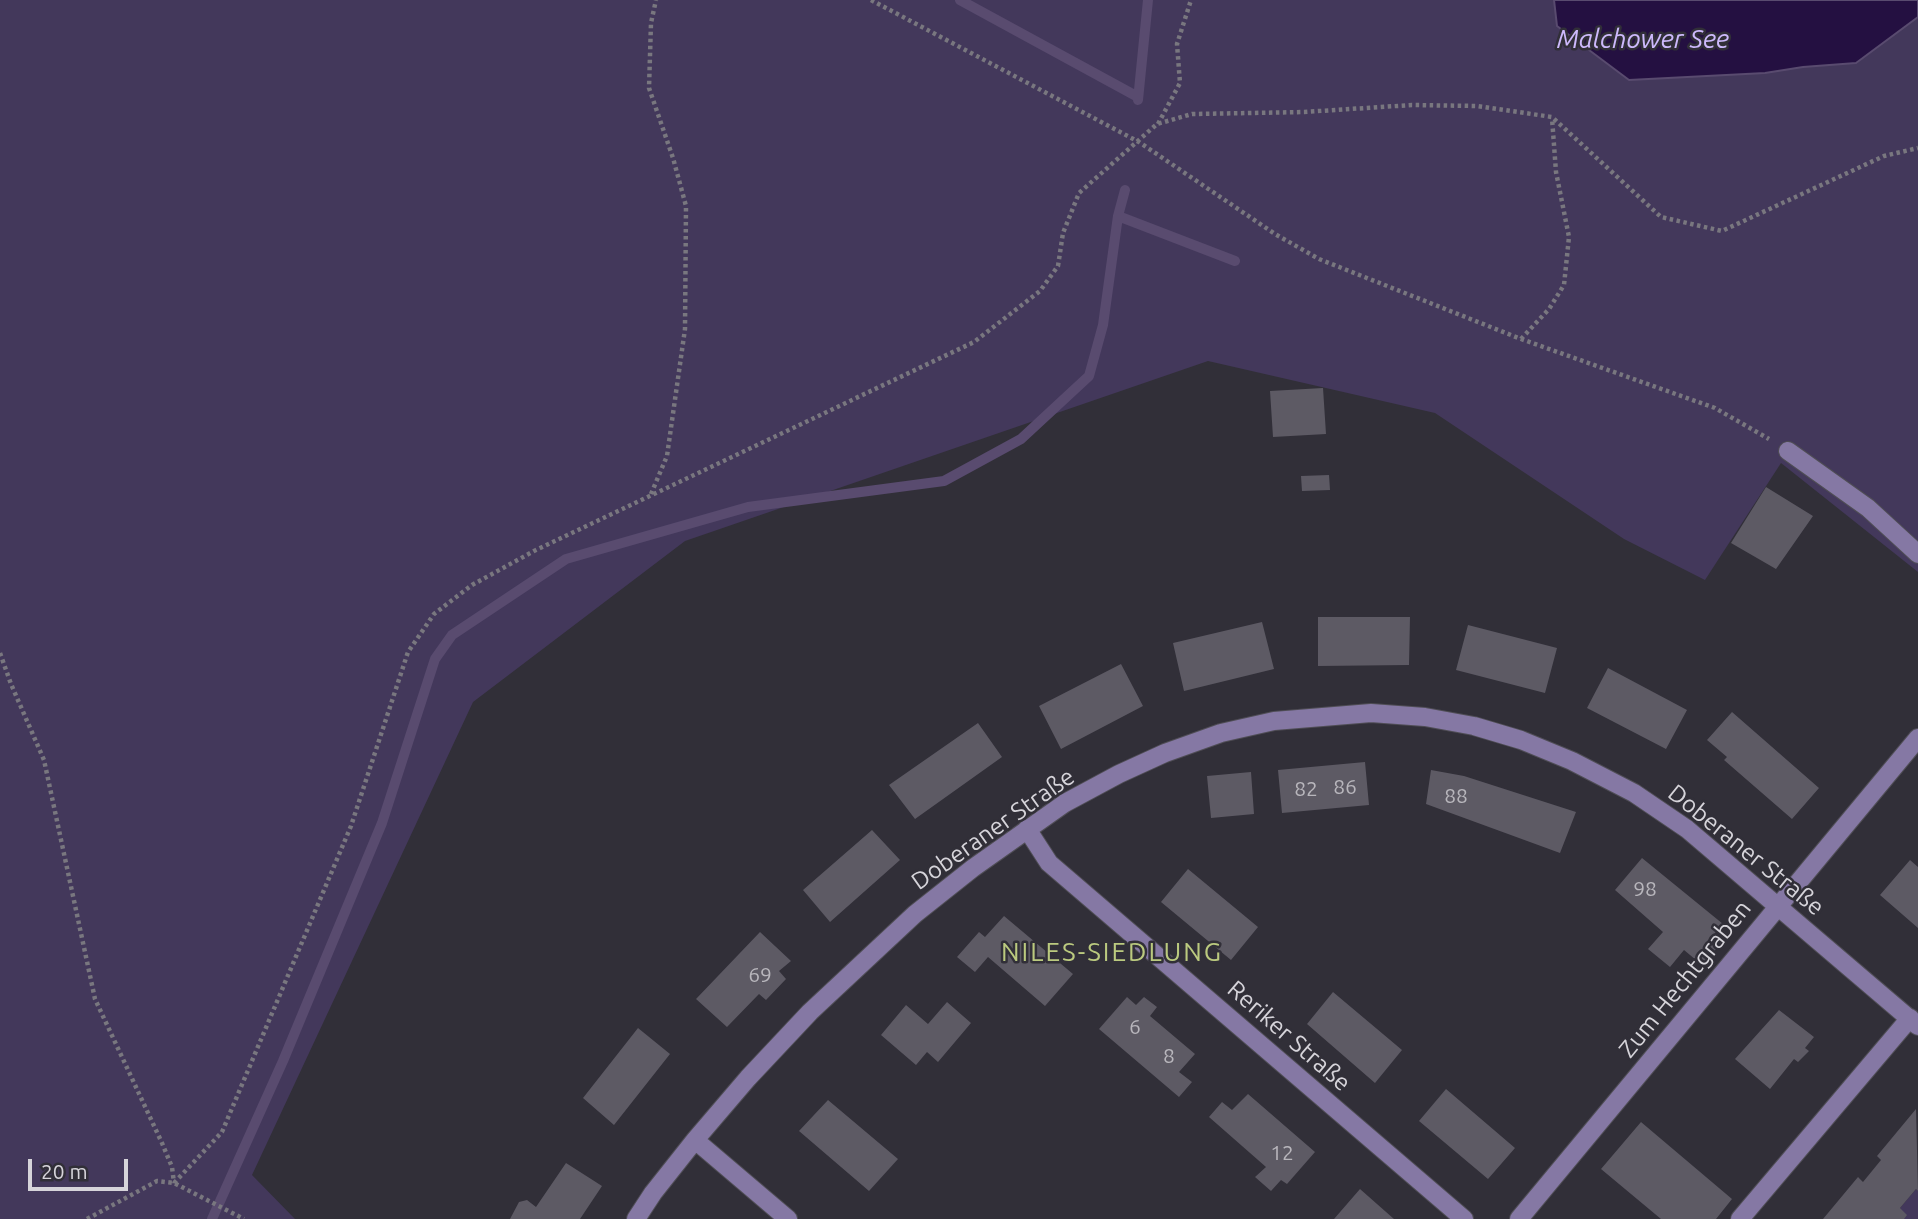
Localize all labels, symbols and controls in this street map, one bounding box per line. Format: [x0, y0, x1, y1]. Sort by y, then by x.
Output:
water label: Malchower See [1557, 23, 1729, 55]
street label: Doberaner Straße [906, 762, 1080, 896]
house number: 86 [1333, 774, 1357, 800]
house number: 82 [1294, 776, 1318, 802]
street label: Doberaner Straße [1662, 778, 1830, 922]
house number: 88 [1444, 783, 1468, 809]
house number: 98 [1633, 876, 1657, 902]
street label: Zum Hechtgraben [1613, 895, 1757, 1063]
district label: NILES-SIEDLUNG [1003, 936, 1221, 968]
house number: 69 [748, 962, 772, 988]
street label: Reriker Straße [1222, 975, 1356, 1097]
house number: 6 [1129, 1014, 1141, 1040]
house number: 8 [1163, 1043, 1175, 1069]
house number: 12 [1270, 1140, 1294, 1166]
scale bar [32, 1146, 131, 1190]
text: 20 m [41, 1159, 88, 1183]

